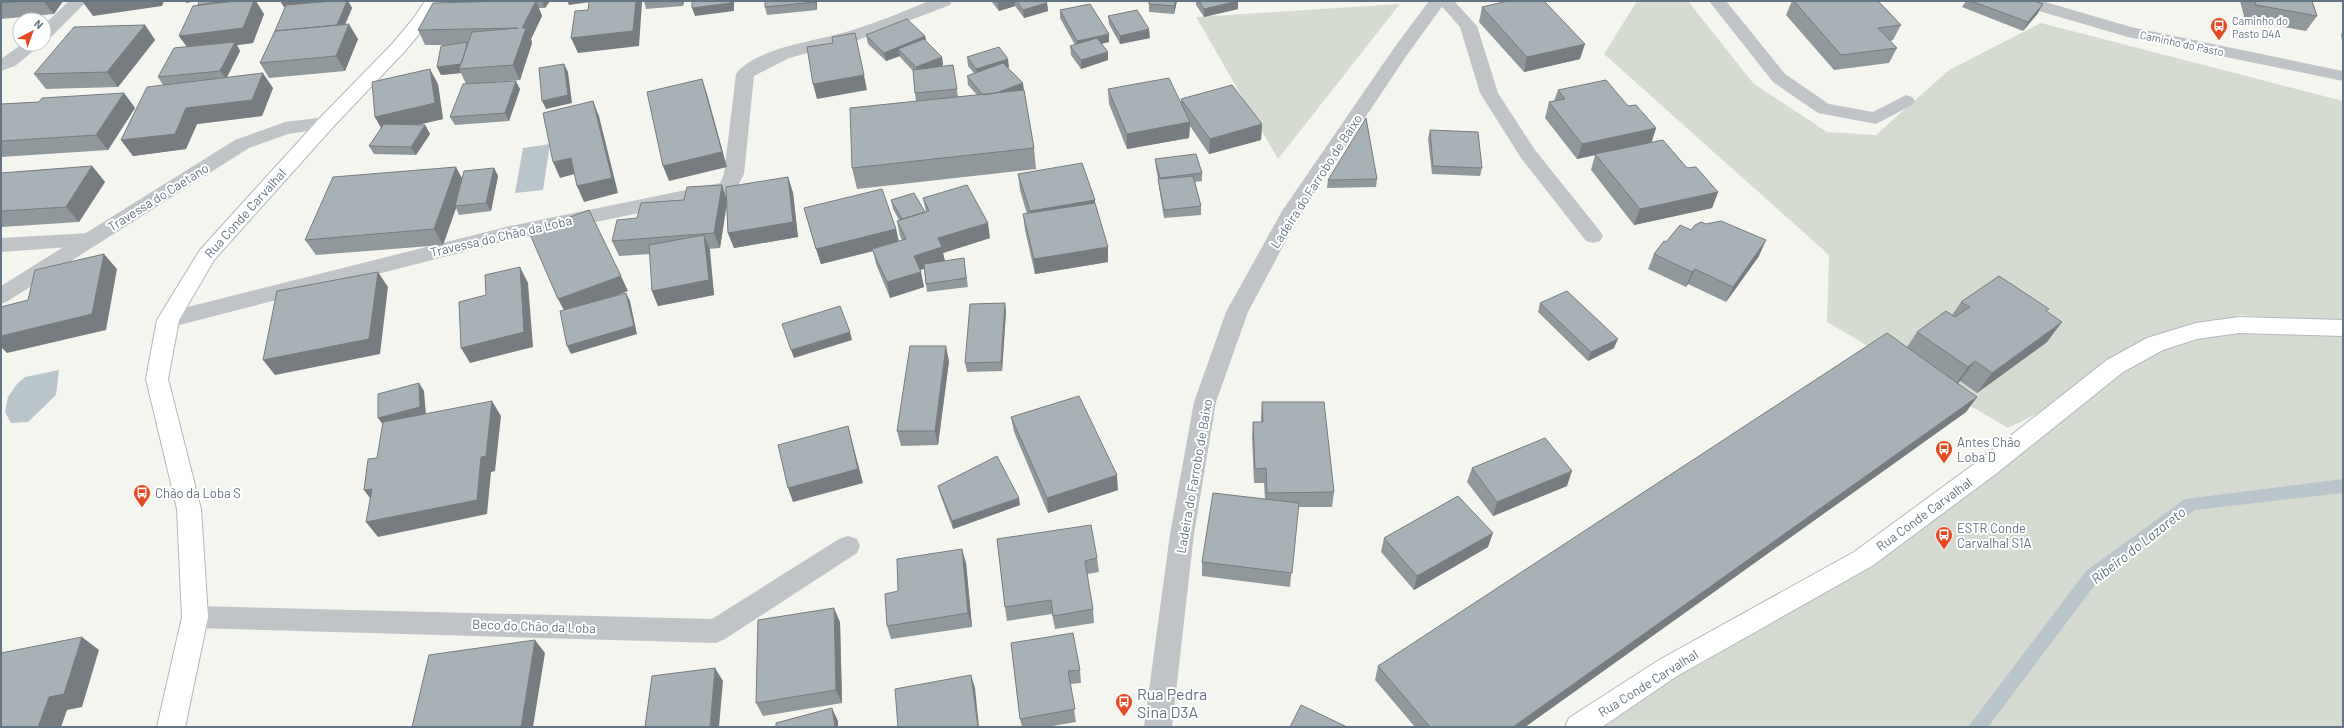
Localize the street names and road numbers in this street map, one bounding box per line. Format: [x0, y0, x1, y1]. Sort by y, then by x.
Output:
street label: Caminho do Pasto [2139, 28, 2225, 58]
street label: Ladeira do Farrobo de Baixo [1267, 111, 1365, 251]
street label: Travessa do Caetano [105, 160, 211, 234]
street label: Rua Conde Carvalhal [201, 165, 289, 261]
street label: Travessa do Chão da Loba [429, 212, 573, 260]
street label: Ladeira do Farrobo de Baixo [1173, 398, 1215, 554]
street label: Rua Conde Carvalhal [1873, 474, 1975, 554]
street label: Beco do Chão da Loba [472, 616, 596, 636]
street label: Rua Conde Carvalhal [1595, 646, 1701, 720]

